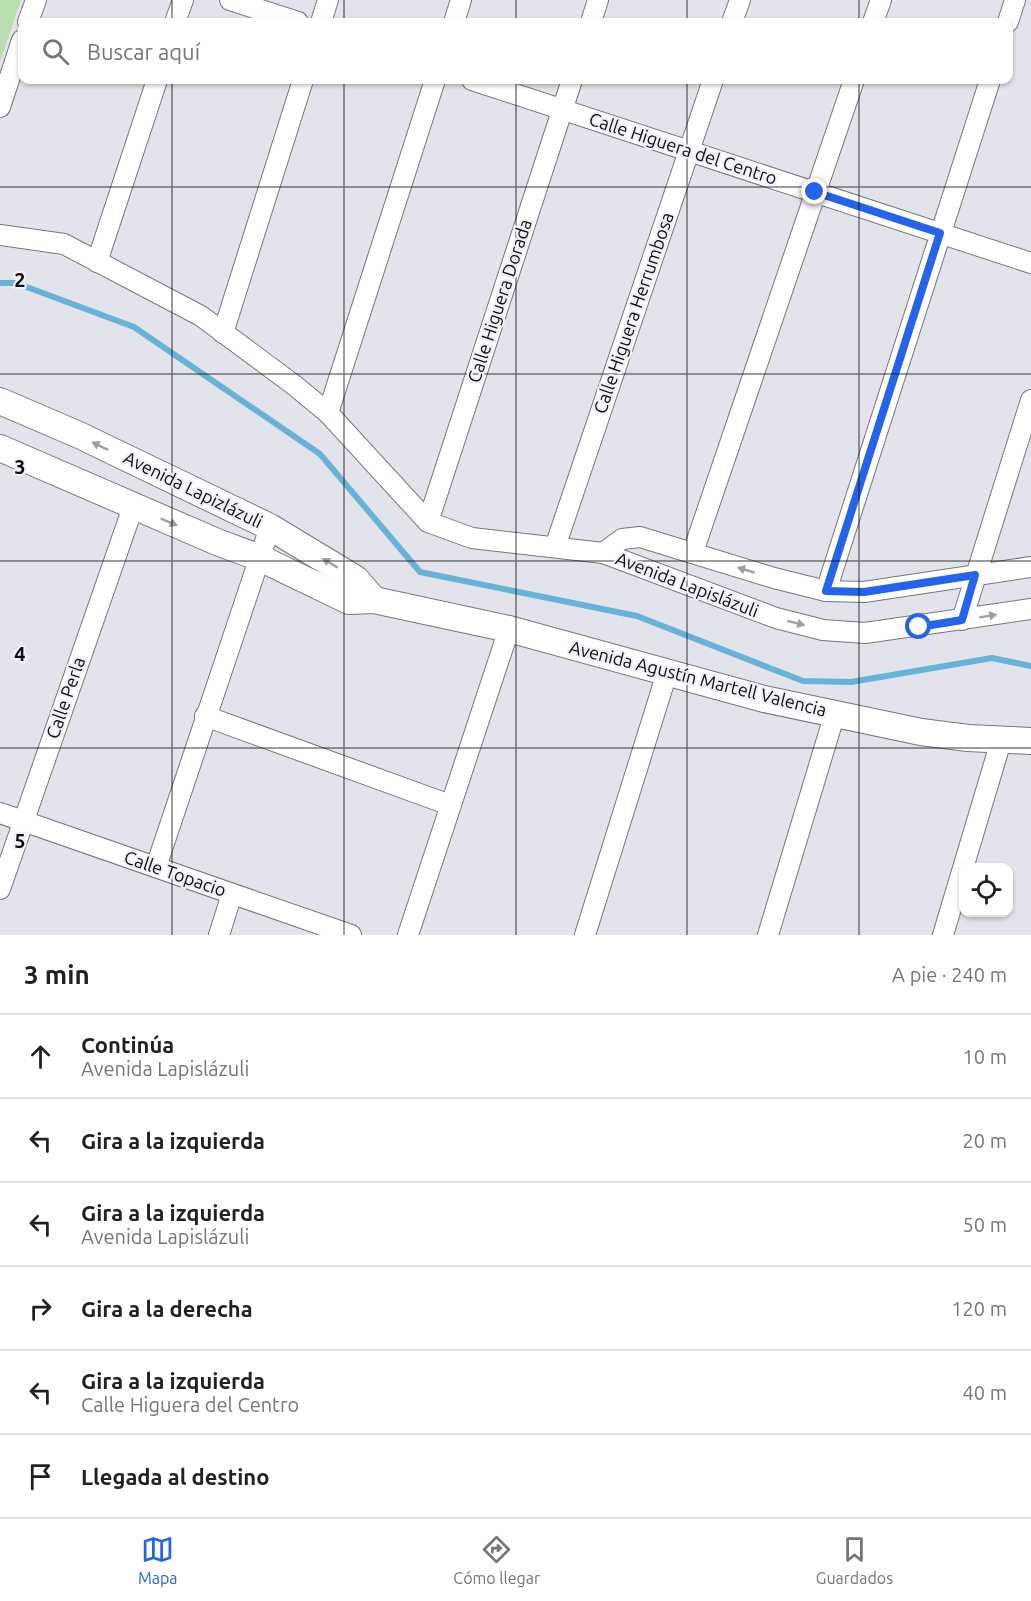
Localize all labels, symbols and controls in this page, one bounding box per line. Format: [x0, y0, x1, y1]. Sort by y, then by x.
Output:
search box [18, 18, 1013, 84]
icon: search [39, 35, 72, 68]
text: Buscar aquí [87, 39, 200, 64]
street label: Calle Higuera del Centro [587, 108, 780, 188]
route end [801, 178, 827, 204]
street label: Calle Higuera Herrumbosa [589, 209, 677, 416]
street label: Calle Higuera Dorada [463, 217, 535, 385]
text: 2 [14, 268, 26, 291]
one-way arrow [92, 441, 109, 450]
street label: Avenida Lapizlázuli [121, 447, 266, 531]
text: 3 [14, 455, 26, 478]
one-way arrow [160, 518, 178, 527]
street label: Avenida Lapislázuli [613, 548, 762, 621]
one-way arrow [321, 558, 338, 568]
one-way arrow [737, 565, 755, 574]
one-way arrow [979, 611, 998, 620]
route start [905, 613, 931, 639]
one-way arrow [786, 619, 805, 629]
street label: Avenida Agustín Martell Valencia [568, 636, 829, 720]
text: 4 [14, 642, 26, 665]
street label: Calle Perla [42, 654, 88, 741]
text: 5 [14, 829, 26, 852]
street label: Calle Topacio [122, 846, 229, 900]
map controls [959, 863, 1013, 917]
button: locate [959, 863, 1013, 917]
text: 3 min [24, 960, 90, 989]
text: A pie · 240 m [892, 963, 1007, 986]
text: Continúa [81, 1032, 174, 1057]
icon: ahead [24, 1040, 57, 1073]
text: 10 m [963, 1045, 1007, 1068]
text: Avenida Lapislázuli [81, 1057, 249, 1080]
icon: left [24, 1124, 57, 1157]
text: Gira a la izquierda [81, 1128, 265, 1153]
text: 20 m [963, 1129, 1007, 1152]
text: Gira a la izquierda [81, 1200, 265, 1225]
icon: left [24, 1208, 57, 1241]
text: 50 m [963, 1213, 1007, 1236]
text: Avenida Lapislázuli [81, 1225, 249, 1248]
icon: right [24, 1292, 57, 1325]
text: Gira a la derecha [81, 1296, 253, 1321]
text: 120 m [951, 1297, 1007, 1320]
text: Gira a la izquierda [81, 1368, 265, 1393]
icon: left [24, 1376, 57, 1409]
text: 40 m [963, 1381, 1007, 1404]
text: Calle Higuera del Centro [81, 1393, 299, 1416]
icon: arrive [24, 1460, 57, 1493]
text: Llegada al destino [81, 1464, 269, 1489]
tab: Mapa [138, 1533, 178, 1587]
tab: Cómo llegar [453, 1533, 540, 1587]
tab: Guardados [816, 1533, 893, 1587]

